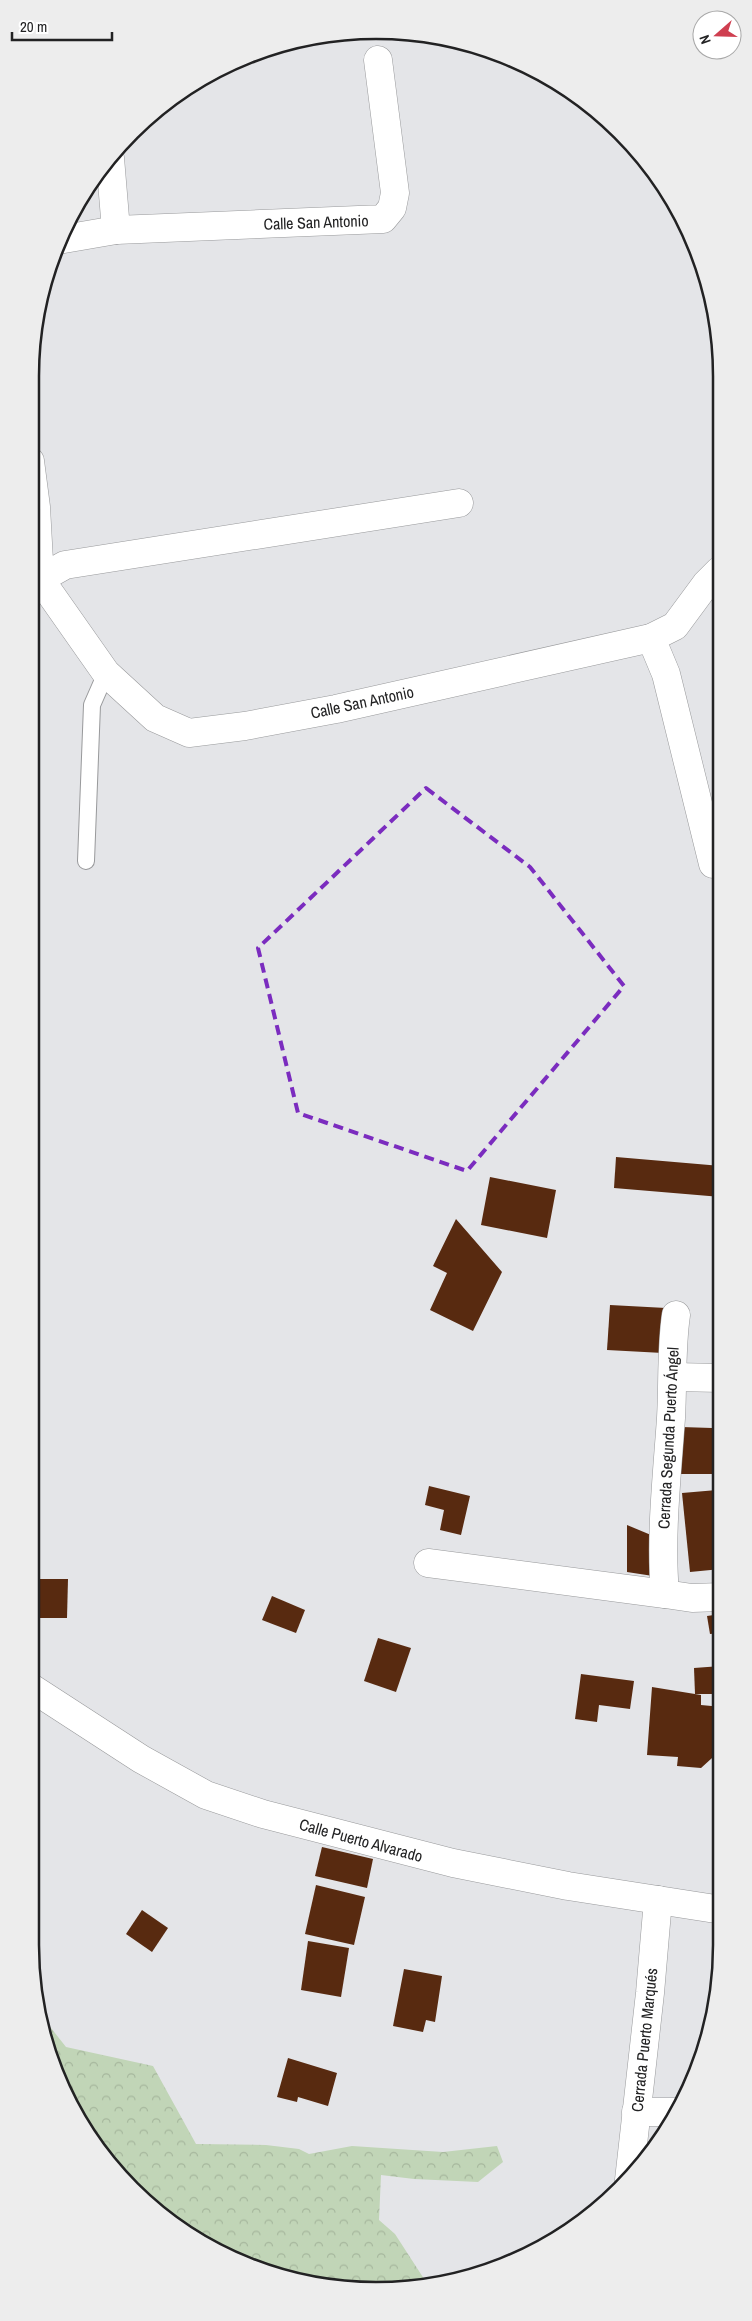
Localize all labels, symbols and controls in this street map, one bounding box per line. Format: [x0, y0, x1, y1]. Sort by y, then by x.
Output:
scale bar [12, 10, 112, 42]
north arrow [692, 10, 742, 60]
text: 20 m [20, 16, 47, 37]
text: N [695, 32, 715, 46]
street label: Calle San Antonio [263, 209, 369, 235]
street label: Calle San Antonio [308, 680, 416, 724]
street label: Cerrada Segunda Puerto Ángel [652, 1346, 684, 1530]
street label: Calle Puerto Alvarado [297, 1813, 425, 1867]
street label: Cerrada Puerto Marqués [626, 1967, 662, 2113]

